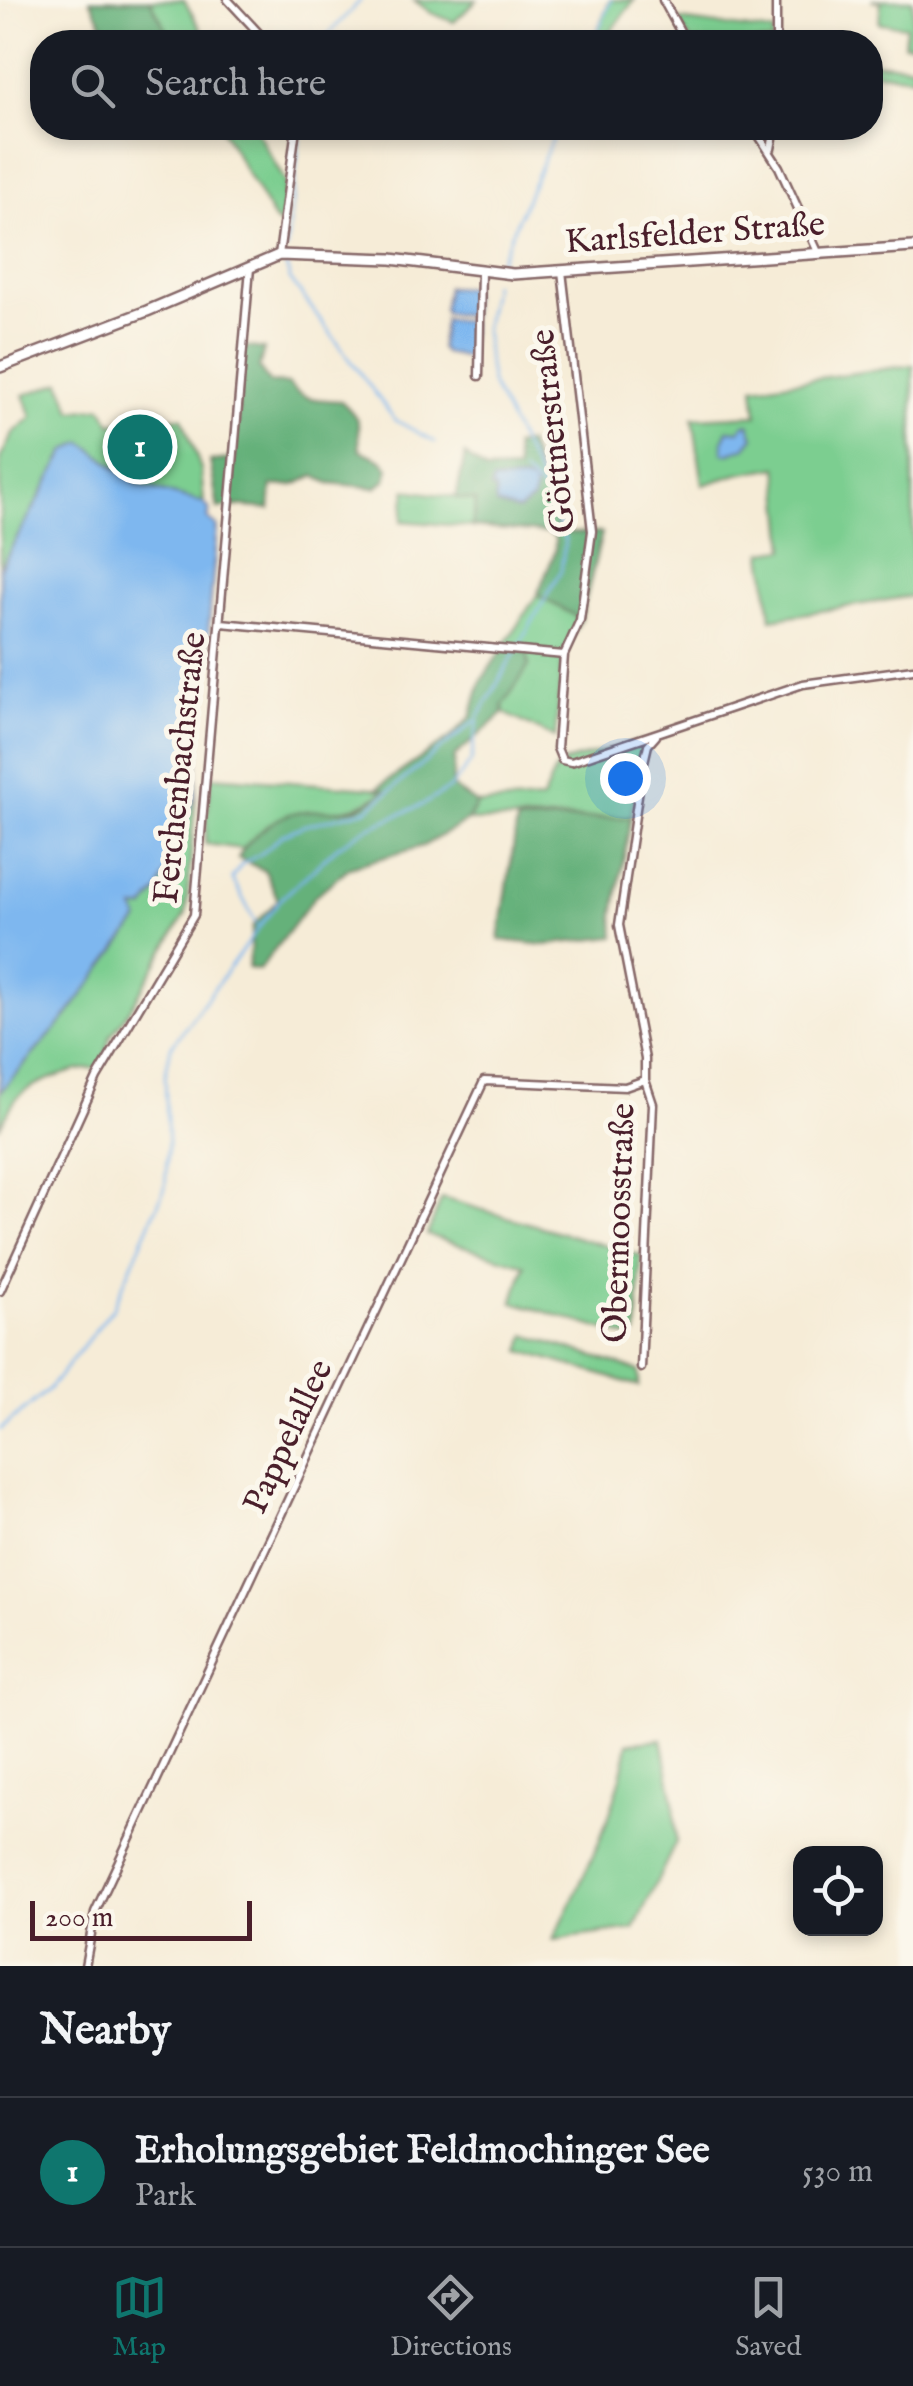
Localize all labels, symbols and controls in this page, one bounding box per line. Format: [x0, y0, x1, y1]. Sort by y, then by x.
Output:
search box [30, 30, 883, 140]
icon: search [65, 58, 120, 113]
text: Search here [145, 61, 326, 109]
street label: Karlsfelder Straße [563, 202, 827, 266]
street label: Göttnerstraße [521, 327, 587, 535]
pin: 1 [108, 410, 172, 484]
street label: Ferchenbachstraße [144, 630, 218, 906]
your location [600, 753, 651, 804]
street label: Obermoosstraße [593, 1102, 647, 1344]
street label: Pappelallee [234, 1353, 344, 1521]
map controls [793, 1846, 883, 1936]
button: locate [793, 1846, 883, 1936]
scale bar [30, 1896, 252, 1940]
text: 200 m [45, 1901, 113, 1936]
text: Nearby [40, 2005, 171, 2058]
text: Erholungsgebiet Feldmochinger See [135, 2128, 710, 2176]
text: 1 [67, 2152, 78, 2193]
text: 530 m [802, 2152, 873, 2193]
text: Park [135, 2176, 196, 2217]
tab: Map [112, 2270, 167, 2365]
tab: Directions [390, 2270, 512, 2365]
tab: Saved [735, 2270, 801, 2365]

